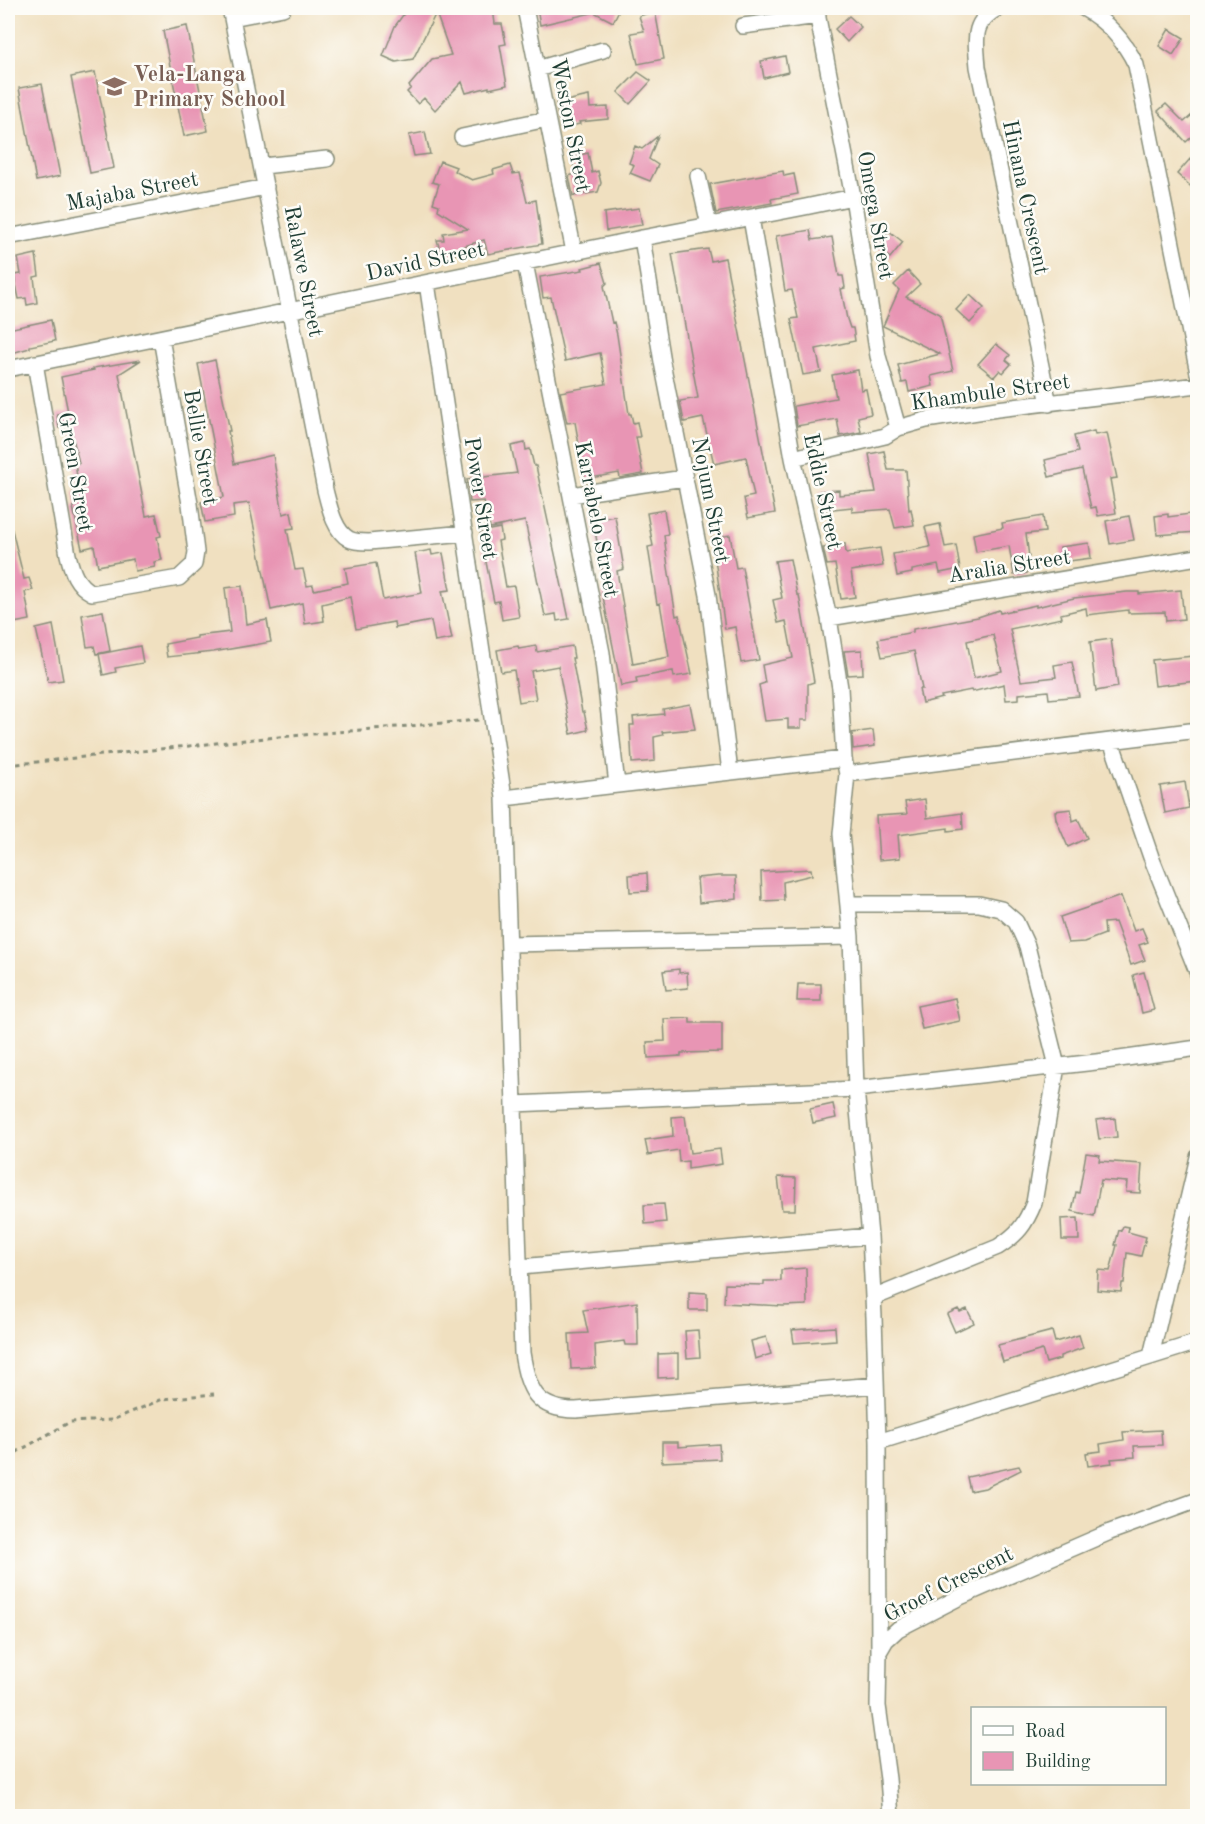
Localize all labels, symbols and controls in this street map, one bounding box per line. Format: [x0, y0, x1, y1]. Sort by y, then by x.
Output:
street label: Weston Street [546, 57, 594, 194]
place label: Vela-Langa Primary School [133, 64, 286, 111]
school or university icon: Vela-Langa Primary School [102, 73, 128, 99]
street label: Hinana Crescent [998, 118, 1052, 277]
street label: Omega Street [853, 149, 897, 281]
street label: Majaba Street [65, 168, 200, 216]
street label: Ralawe Street [280, 204, 327, 339]
street label: David Street [364, 239, 487, 285]
street label: Khambule Street [909, 371, 1071, 415]
street label: Bellie Street [179, 387, 221, 507]
street label: Green Street [54, 411, 96, 534]
street label: Eddie Street [799, 431, 845, 552]
street label: Power Street [459, 435, 501, 561]
street label: Nojum Street [687, 435, 733, 566]
street label: Karrabelo Street [570, 439, 622, 600]
street label: Aralia Street [946, 546, 1072, 588]
street label: Groef Crescent [881, 1543, 1017, 1627]
legend [971, 1707, 1166, 1785]
text: Road [1025, 1723, 1065, 1741]
text: Building [1025, 1753, 1091, 1771]

